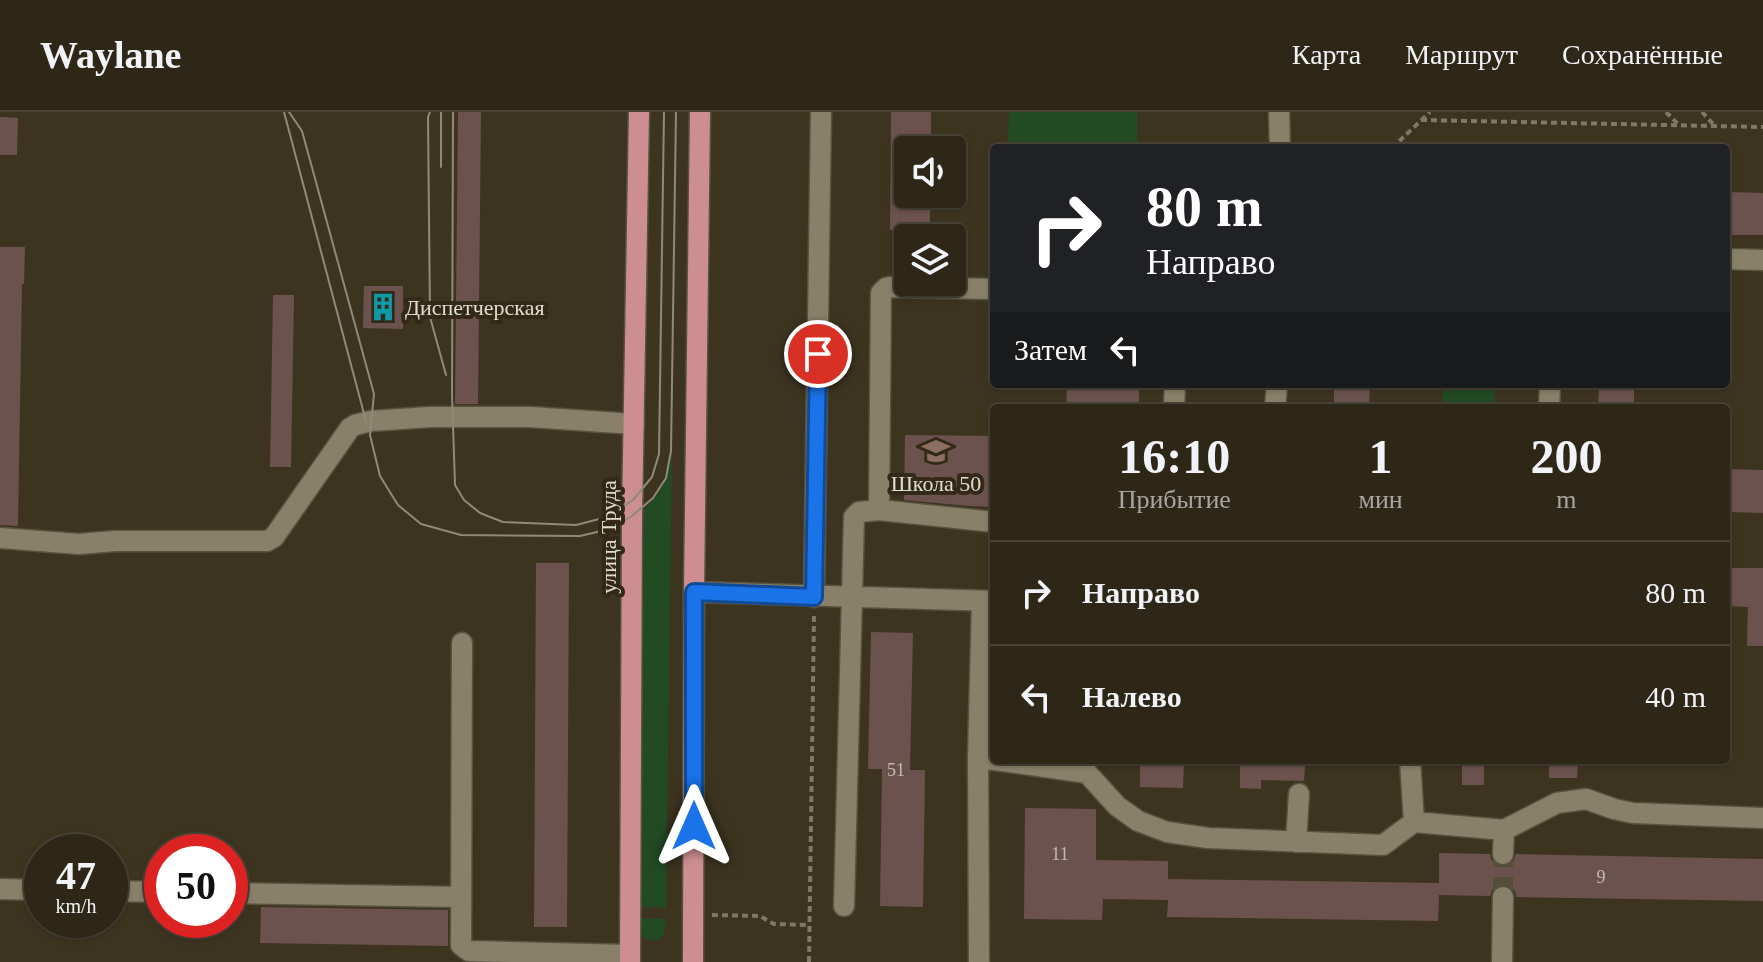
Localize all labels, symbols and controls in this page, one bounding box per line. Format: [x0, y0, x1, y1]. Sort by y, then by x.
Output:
text: Waylane [40, 34, 181, 76]
text: Карта [1292, 39, 1361, 70]
text: Маршрут [1405, 39, 1518, 70]
text: Сохранённые [1562, 39, 1723, 70]
map controls [894, 136, 966, 296]
button: sound [894, 136, 966, 208]
icon: right [1014, 176, 1118, 280]
text: 80 m [1146, 176, 1263, 238]
button: layers [894, 224, 966, 296]
text: Направо [1146, 242, 1276, 282]
building icon: Диспетчерская [368, 292, 398, 322]
place label: Диспетчерская [405, 295, 545, 320]
pin [784, 320, 852, 388]
icon: left [1103, 328, 1147, 372]
icon: arrive [796, 332, 840, 376]
text: Затем [1014, 333, 1087, 366]
text: 16:10 [1118, 430, 1230, 483]
text: 1 [1369, 430, 1393, 483]
text: 200 [1530, 430, 1602, 483]
school or university icon: Школа 50 [921, 436, 951, 466]
place label: Школа 50 [891, 471, 981, 496]
street label: улица Труда [596, 480, 621, 594]
text: Прибытие [1118, 485, 1231, 514]
text: мин [1358, 485, 1403, 514]
text: m [1556, 485, 1576, 514]
icon: right [1014, 571, 1058, 615]
text: Направо [1082, 576, 1200, 609]
text: 80 m [1645, 576, 1706, 609]
icon: left [1014, 675, 1058, 719]
text: Налево [1082, 680, 1182, 713]
text: 40 m [1645, 680, 1706, 713]
house number: 51 [887, 760, 905, 780]
position arrow [652, 784, 736, 868]
speed limit sign: 50 [144, 834, 248, 938]
house number: 11 [1051, 844, 1069, 864]
text: 47 [56, 853, 96, 898]
house number: 9 [1597, 867, 1606, 887]
text: km/h [55, 895, 97, 917]

